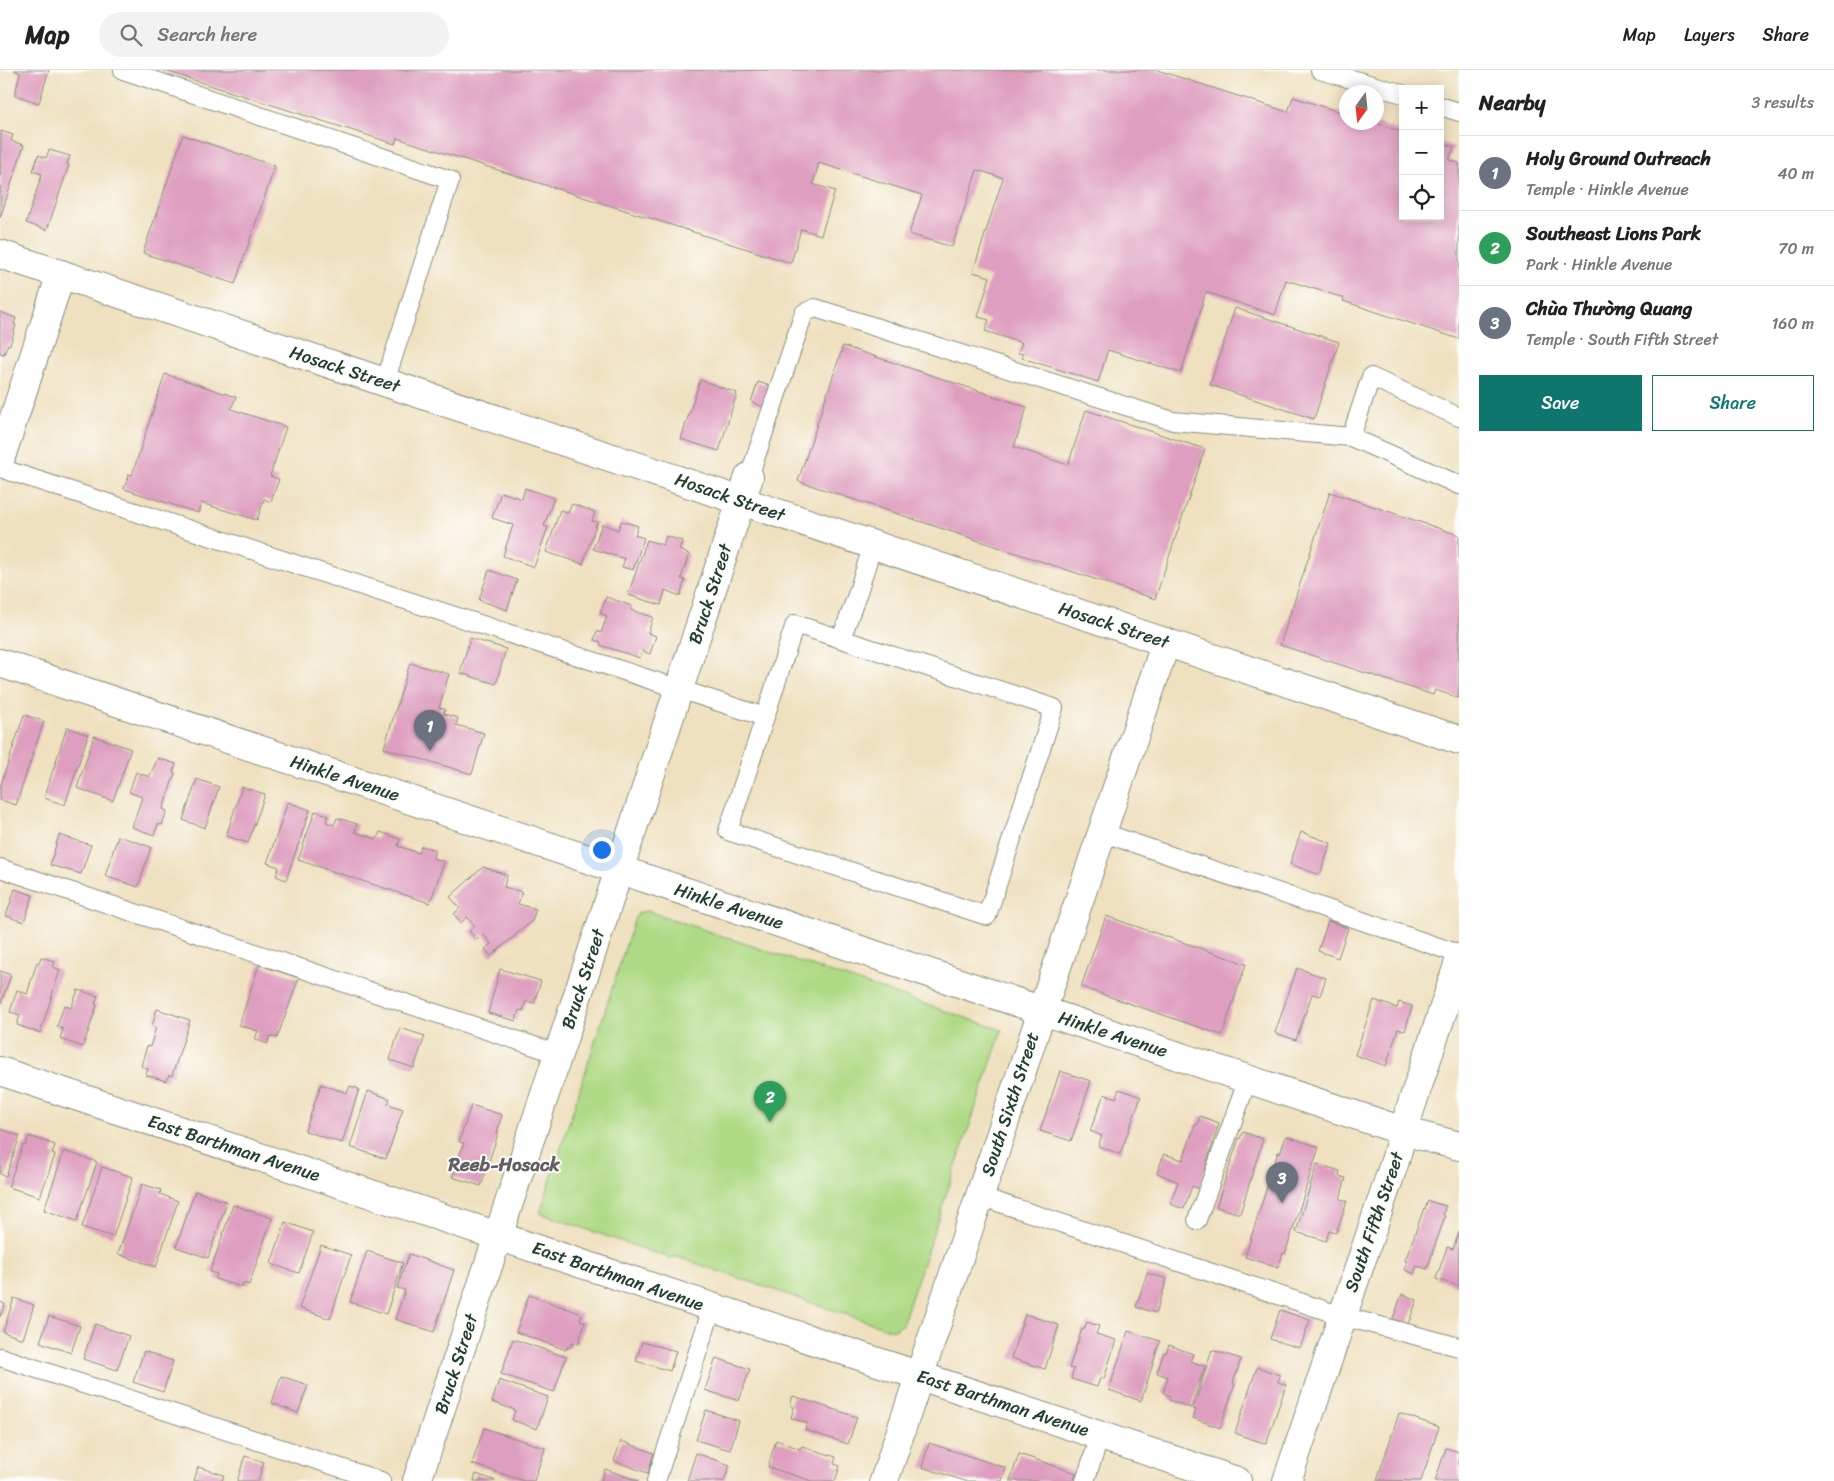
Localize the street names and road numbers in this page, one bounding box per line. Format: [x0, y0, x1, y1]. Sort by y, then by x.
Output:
street label: Hosack Street [285, 336, 405, 402]
street label: Hosack Street [671, 463, 790, 531]
street label: Bruck Street [679, 539, 742, 648]
street label: Hosack Street [1054, 592, 1174, 658]
street label: Hinkle Avenue [286, 745, 404, 811]
street label: Hinkle Avenue [670, 873, 788, 939]
street label: Bruck Street [552, 924, 615, 1033]
street label: Hinkle Avenue [1054, 1001, 1172, 1067]
street label: South Sixth Street [972, 1028, 1048, 1180]
street label: East Barthman Avenue [144, 1105, 325, 1191]
street label: South Fifth Street [1335, 1147, 1413, 1297]
street label: East Barthman Avenue [528, 1232, 708, 1320]
street label: Bruck Street [425, 1309, 488, 1418]
street label: East Barthman Avenue [913, 1360, 1094, 1446]

